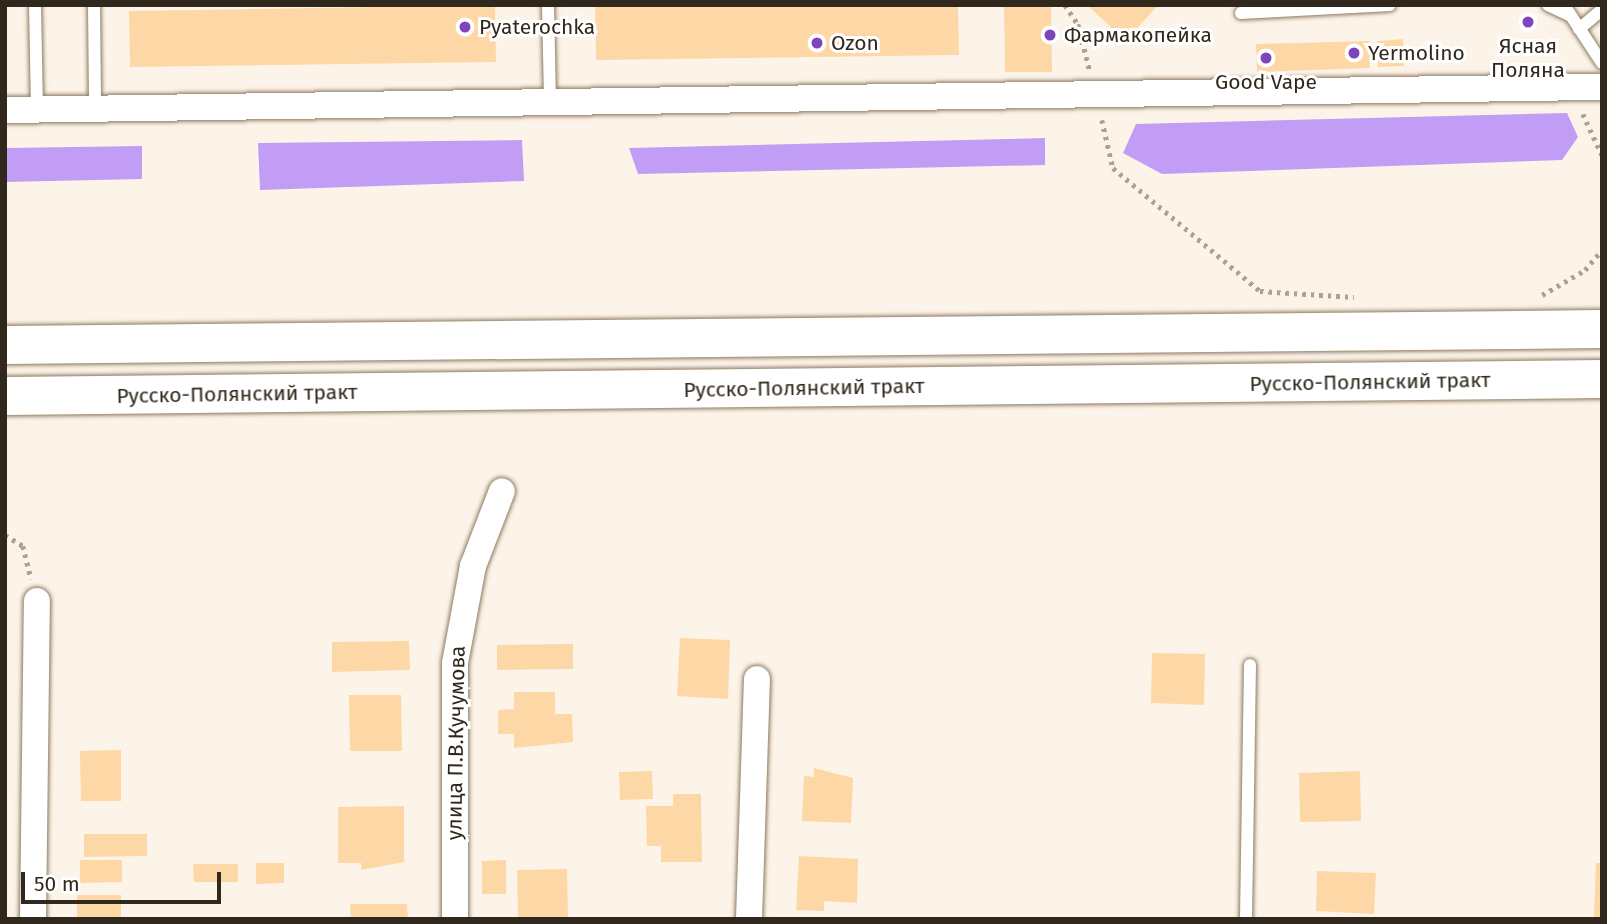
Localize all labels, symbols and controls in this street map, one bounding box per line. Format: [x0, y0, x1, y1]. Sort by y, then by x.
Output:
place label: Pyaterochka [479, 14, 595, 40]
marker: Ясная Поляна [1520, 14, 1536, 30]
marker: Pyaterochka [457, 19, 473, 35]
place label: Фармакопейка [1064, 22, 1212, 48]
marker: Фармакопейка [1042, 27, 1058, 43]
place label: Ozon [831, 30, 879, 56]
place label: Ясная Поляна [1491, 33, 1565, 83]
marker: Ozon [809, 35, 825, 51]
place label: Yermolino [1368, 40, 1465, 66]
marker: Yermolino [1346, 45, 1362, 61]
marker: Good Vape [1258, 50, 1274, 66]
place label: Good Vape [1215, 69, 1317, 95]
street label: Русско-Полянский тракт [1249, 367, 1491, 397]
street label: Русско-Полянский тракт [683, 373, 925, 403]
street label: Русско-Полянский тракт [116, 379, 358, 409]
street label: улица П.В.Кучумова [442, 645, 470, 841]
scale bar [24, 858, 224, 902]
text: 50 m [34, 871, 80, 897]

